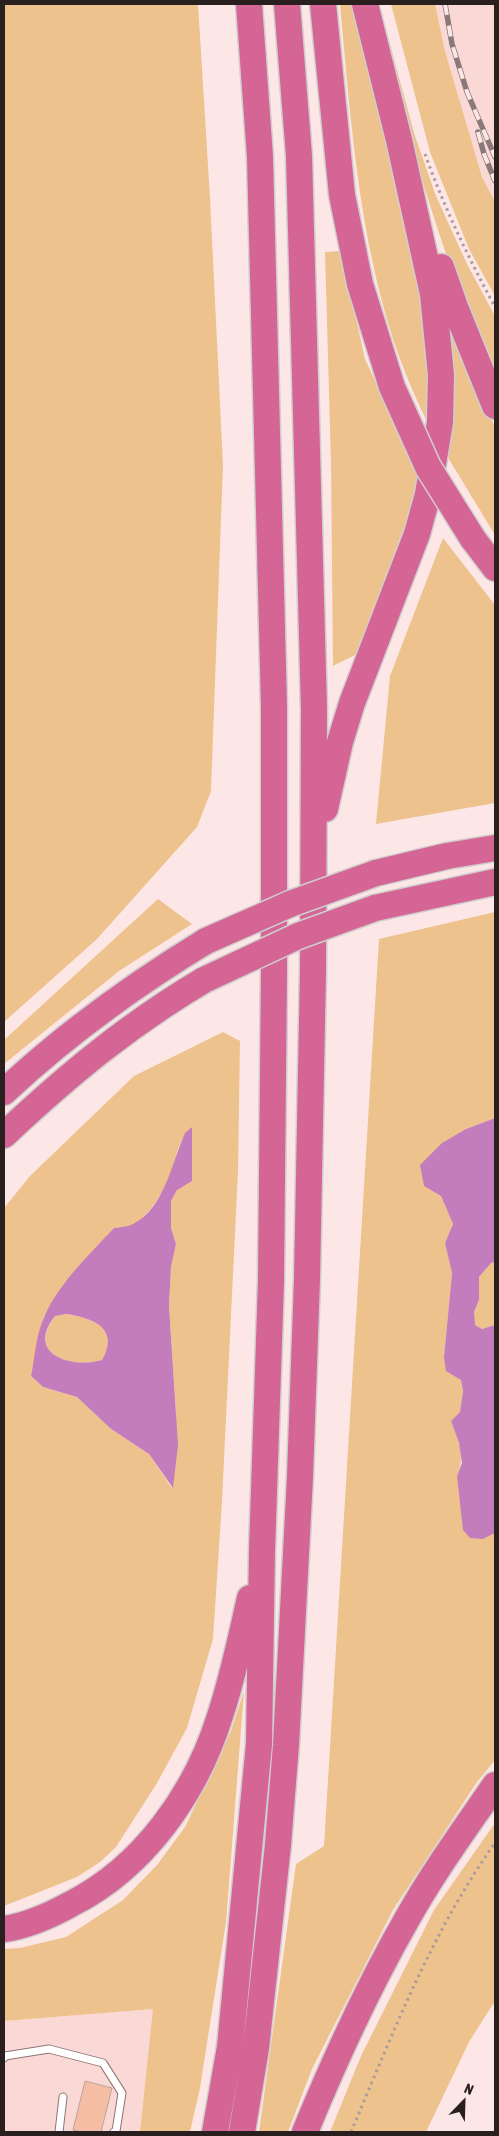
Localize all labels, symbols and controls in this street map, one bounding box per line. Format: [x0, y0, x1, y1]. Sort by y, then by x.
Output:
north arrow [439, 2076, 489, 2126]
text: N [462, 2080, 476, 2098]

